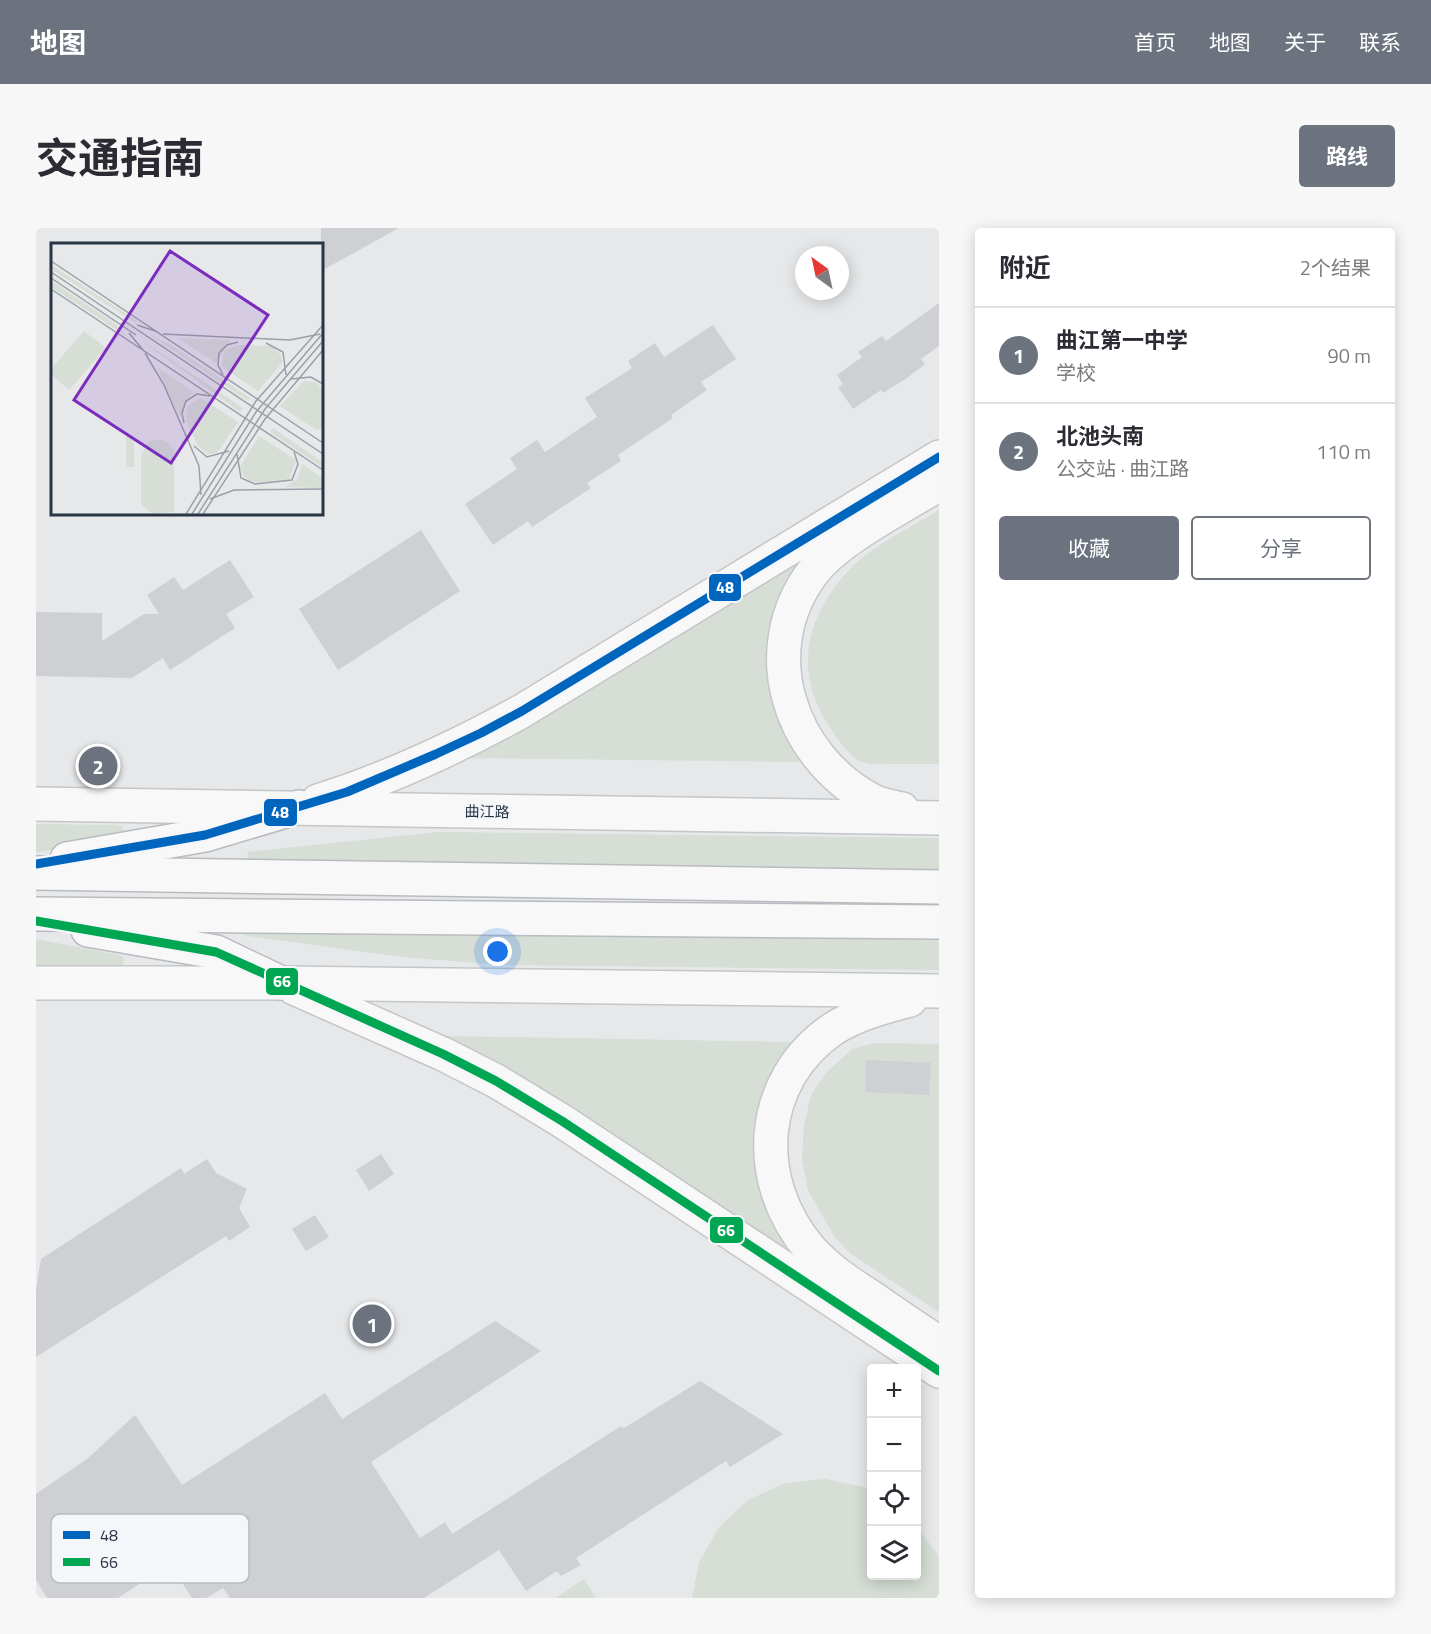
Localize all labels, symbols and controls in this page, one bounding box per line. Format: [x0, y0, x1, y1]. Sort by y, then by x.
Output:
text: 地图 [30, 21, 86, 64]
text: 首页 [1134, 26, 1176, 58]
text: 地图 [1209, 26, 1251, 58]
text: 关于 [1284, 26, 1326, 58]
text: 联系 [1359, 26, 1401, 58]
text: 交通指南 [36, 125, 204, 189]
button: 路线 [1299, 125, 1395, 187]
inset map [51, 243, 322, 514]
north arrow [795, 246, 849, 300]
text: 附近 [999, 248, 1051, 287]
text: 2个结果 [1300, 252, 1371, 283]
text: 曲江第一中学 [1056, 323, 1188, 357]
text: 1 [1013, 340, 1024, 371]
text: 90 m [1327, 340, 1371, 371]
text: 学校 [1056, 357, 1096, 388]
text: 北池头南 [1056, 419, 1144, 453]
text: 2 [1013, 436, 1024, 467]
text: 110 m [1316, 436, 1371, 467]
text: 公交站 · 曲江路 [1056, 453, 1189, 484]
button: 收藏 [999, 516, 1179, 580]
button: 分享 [1191, 516, 1371, 580]
line badge: 48 [708, 573, 742, 602]
text: 48 [716, 575, 734, 599]
pin: 2 [78, 744, 118, 788]
line badge: 48 [263, 798, 298, 827]
text: 48 [271, 800, 289, 824]
street label: 曲江路 [464, 800, 510, 823]
your location [483, 937, 512, 966]
line badge: 66 [265, 967, 299, 996]
text: 66 [273, 969, 291, 993]
line badge: 66 [709, 1216, 744, 1244]
text: 66 [717, 1218, 735, 1242]
pin: 1 [352, 1302, 392, 1346]
map controls [867, 1364, 921, 1580]
button: + [867, 1364, 921, 1418]
button: − [867, 1418, 921, 1472]
button: locate [867, 1472, 921, 1526]
legend [51, 1514, 249, 1583]
text: 48 [100, 1523, 118, 1547]
button: layers [867, 1526, 921, 1580]
text: 66 [100, 1550, 118, 1574]

